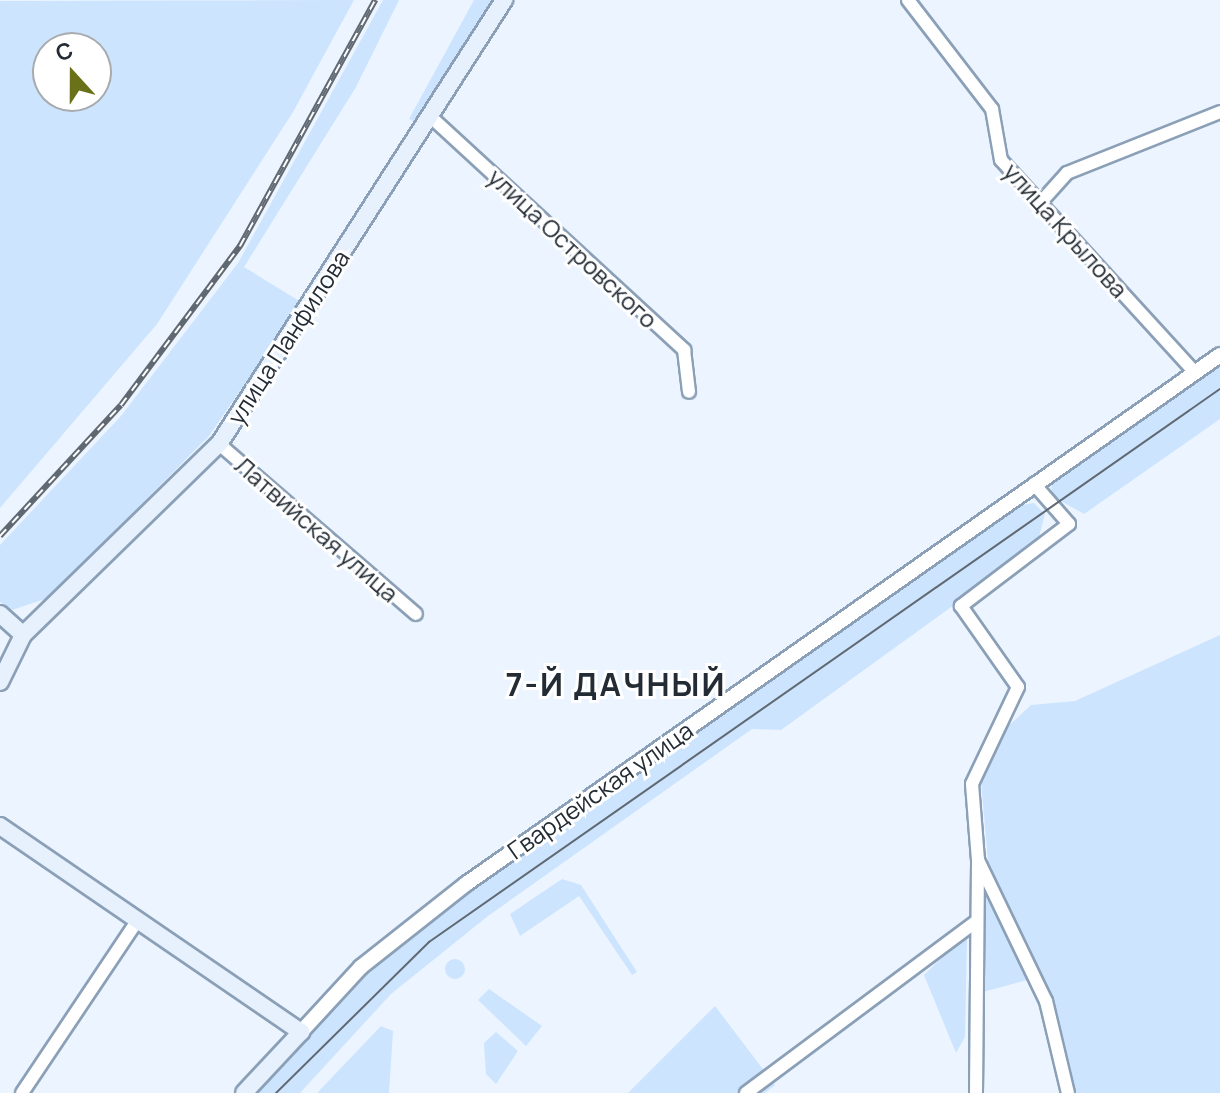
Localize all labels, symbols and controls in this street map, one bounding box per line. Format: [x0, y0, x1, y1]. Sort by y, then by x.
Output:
north arrow [32, 32, 112, 112]
text: С [51, 35, 77, 68]
street label: улица Крылова [998, 157, 1134, 303]
street label: улица Островского [483, 162, 663, 334]
street label: улица Панфилова [221, 245, 355, 429]
street label: Латвийская улица [230, 450, 404, 608]
district label: 7-Й ДАЧНЫЙ [506, 665, 726, 703]
street label: Гвардейская улица [502, 715, 698, 865]

